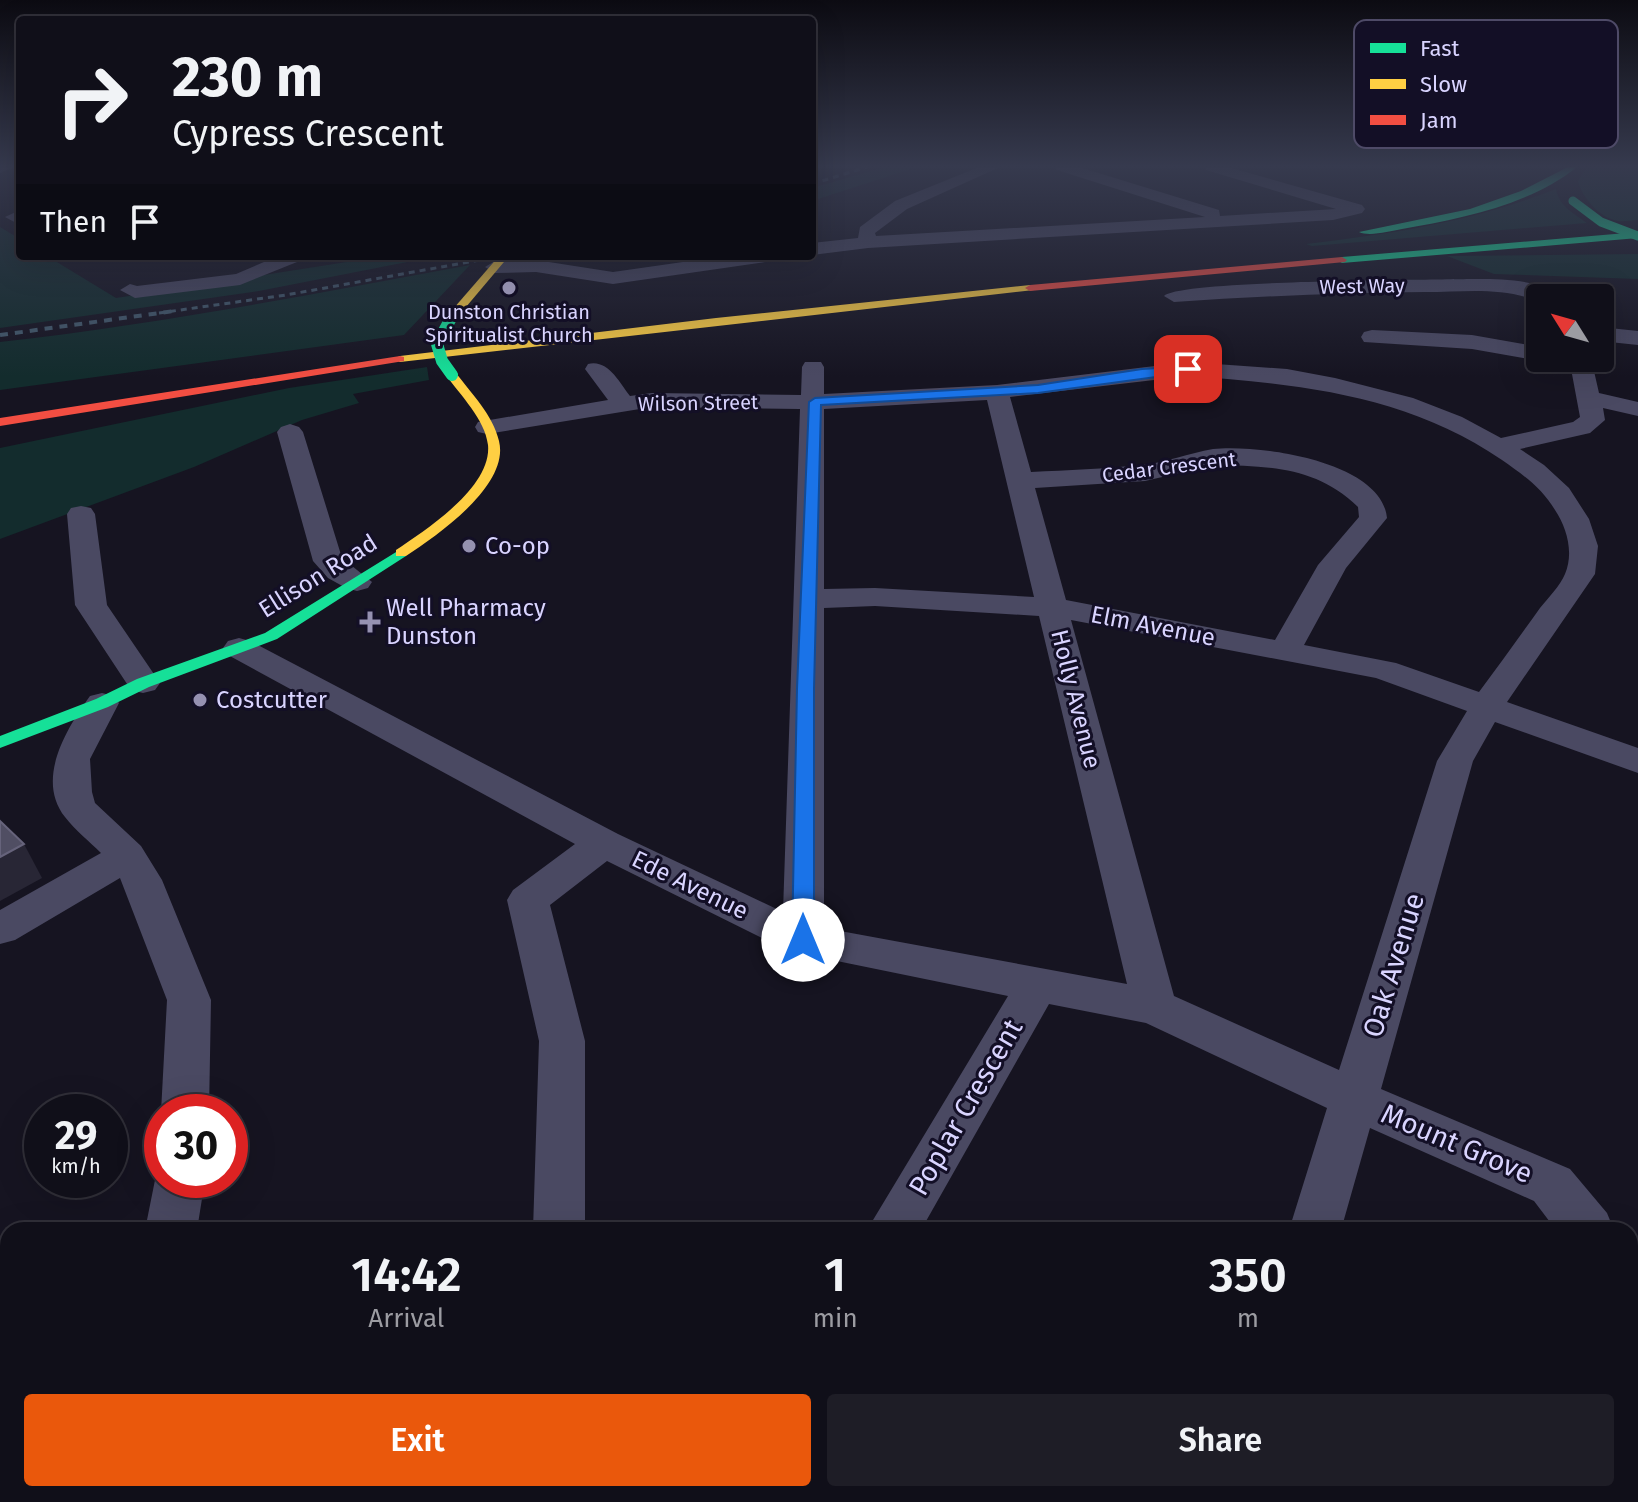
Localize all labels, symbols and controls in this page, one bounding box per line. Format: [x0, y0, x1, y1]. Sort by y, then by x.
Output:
legend [1354, 20, 1618, 148]
text: Fast [1420, 35, 1460, 62]
text: 230 m [172, 44, 323, 111]
icon: right [40, 48, 144, 152]
text: Slow [1420, 71, 1467, 98]
text: Jam [1420, 107, 1458, 134]
text: Cypress Crescent [172, 112, 444, 156]
icon: arrive [123, 200, 167, 244]
text: Then [40, 204, 107, 240]
street label: West Way [1319, 273, 1405, 299]
marker: Dunston Christian Spiritualist Church [500, 279, 518, 297]
north arrow [1526, 284, 1614, 372]
map controls [1526, 284, 1614, 372]
place label: Dunston Christian Spiritualist Church [425, 300, 593, 347]
pin [1154, 335, 1222, 403]
icon: arrive [1166, 347, 1210, 391]
street label: Wilson Street [638, 390, 759, 416]
street label: Cedar Crescent [1101, 447, 1238, 487]
street label: Ellison Road [254, 528, 382, 624]
place label: Co-op [485, 532, 550, 560]
marker: Co-op [460, 537, 478, 555]
place label: Well Pharmacy Dunston [386, 594, 546, 650]
street label: Elm Avenue [1088, 600, 1218, 652]
marker: Well Pharmacy Dunston [361, 613, 379, 631]
street label: Holly Avenue [1045, 627, 1107, 771]
place label: Costcutter [216, 686, 328, 714]
marker: Costcutter [191, 691, 209, 709]
street label: Ede Avenue [627, 845, 753, 925]
street label: Oak Avenue [1356, 889, 1431, 1041]
position arrow [761, 898, 845, 982]
street label: Poplar Crescent [902, 1012, 1030, 1201]
speed limit sign: 30 [144, 1094, 248, 1198]
street label: Mount Grove [1376, 1097, 1537, 1190]
text: 29 [55, 1112, 97, 1160]
text: km/h [51, 1154, 101, 1178]
text: 14:42 [351, 1246, 462, 1304]
text: 1 [824, 1246, 846, 1304]
text: 350 [1209, 1246, 1287, 1304]
text: Arrival [368, 1303, 444, 1334]
text: min [813, 1303, 858, 1334]
text: m [1237, 1303, 1259, 1334]
button: Exit [24, 1394, 811, 1486]
button: Share [827, 1394, 1614, 1486]

